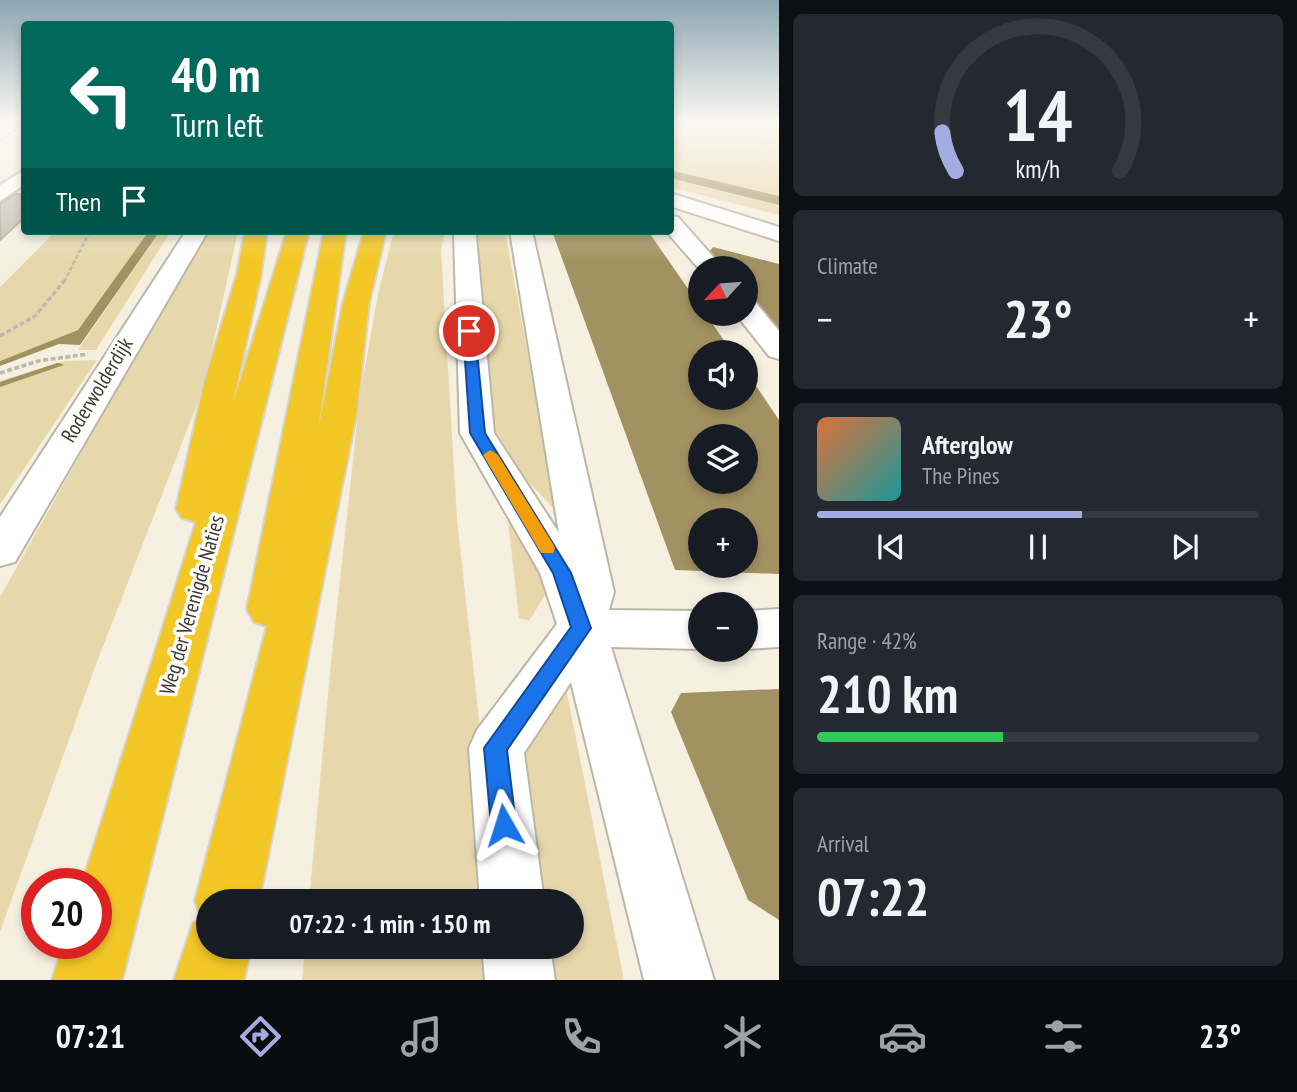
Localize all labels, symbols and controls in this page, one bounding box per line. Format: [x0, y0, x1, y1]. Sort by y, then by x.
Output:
text: 40 m [171, 42, 260, 106]
icon: left [56, 49, 147, 140]
text: 14 [1003, 67, 1073, 161]
text: Turn left [171, 104, 263, 146]
text: km/h [1016, 153, 1060, 185]
icon: arrive [115, 182, 153, 220]
text: Then [56, 185, 101, 218]
text: Climate [817, 251, 878, 280]
north arrow [688, 256, 758, 326]
map controls [688, 256, 758, 662]
text: 23° [1004, 285, 1072, 352]
text: − [817, 294, 833, 343]
text: + [1243, 294, 1259, 343]
pin [439, 301, 499, 361]
icon: arrive [450, 312, 488, 350]
street label: Roderwolderdijk [55, 332, 138, 447]
button: sound [688, 340, 758, 410]
button: layers [688, 424, 758, 494]
text: Afterglow [922, 428, 1013, 461]
text: The Pines [922, 461, 1000, 490]
button: + [688, 508, 758, 578]
street label: Weg der Verenigde Naties [153, 512, 230, 698]
icon: previous [872, 528, 910, 566]
icon: pause [1019, 528, 1057, 566]
icon: next [1166, 528, 1204, 566]
button: − [688, 592, 758, 662]
text: Range · 42% [817, 626, 917, 655]
text: 210 km [817, 660, 958, 727]
position arrow [467, 788, 541, 862]
text: Arrival [817, 829, 869, 858]
text: 07:22 [817, 863, 929, 930]
speed limit sign: 20 [21, 868, 112, 959]
text: 07:22 · 1 min · 150 m [290, 907, 490, 940]
icon: directions [236, 1012, 285, 1061]
icon: music [397, 1012, 446, 1061]
icon: phone [557, 1012, 606, 1061]
icon: climate [718, 1012, 767, 1061]
icon: car [878, 1012, 927, 1061]
icon: filters [1039, 1012, 1088, 1061]
text: 07:21 [56, 1015, 125, 1057]
text: 23° [1199, 1015, 1241, 1057]

